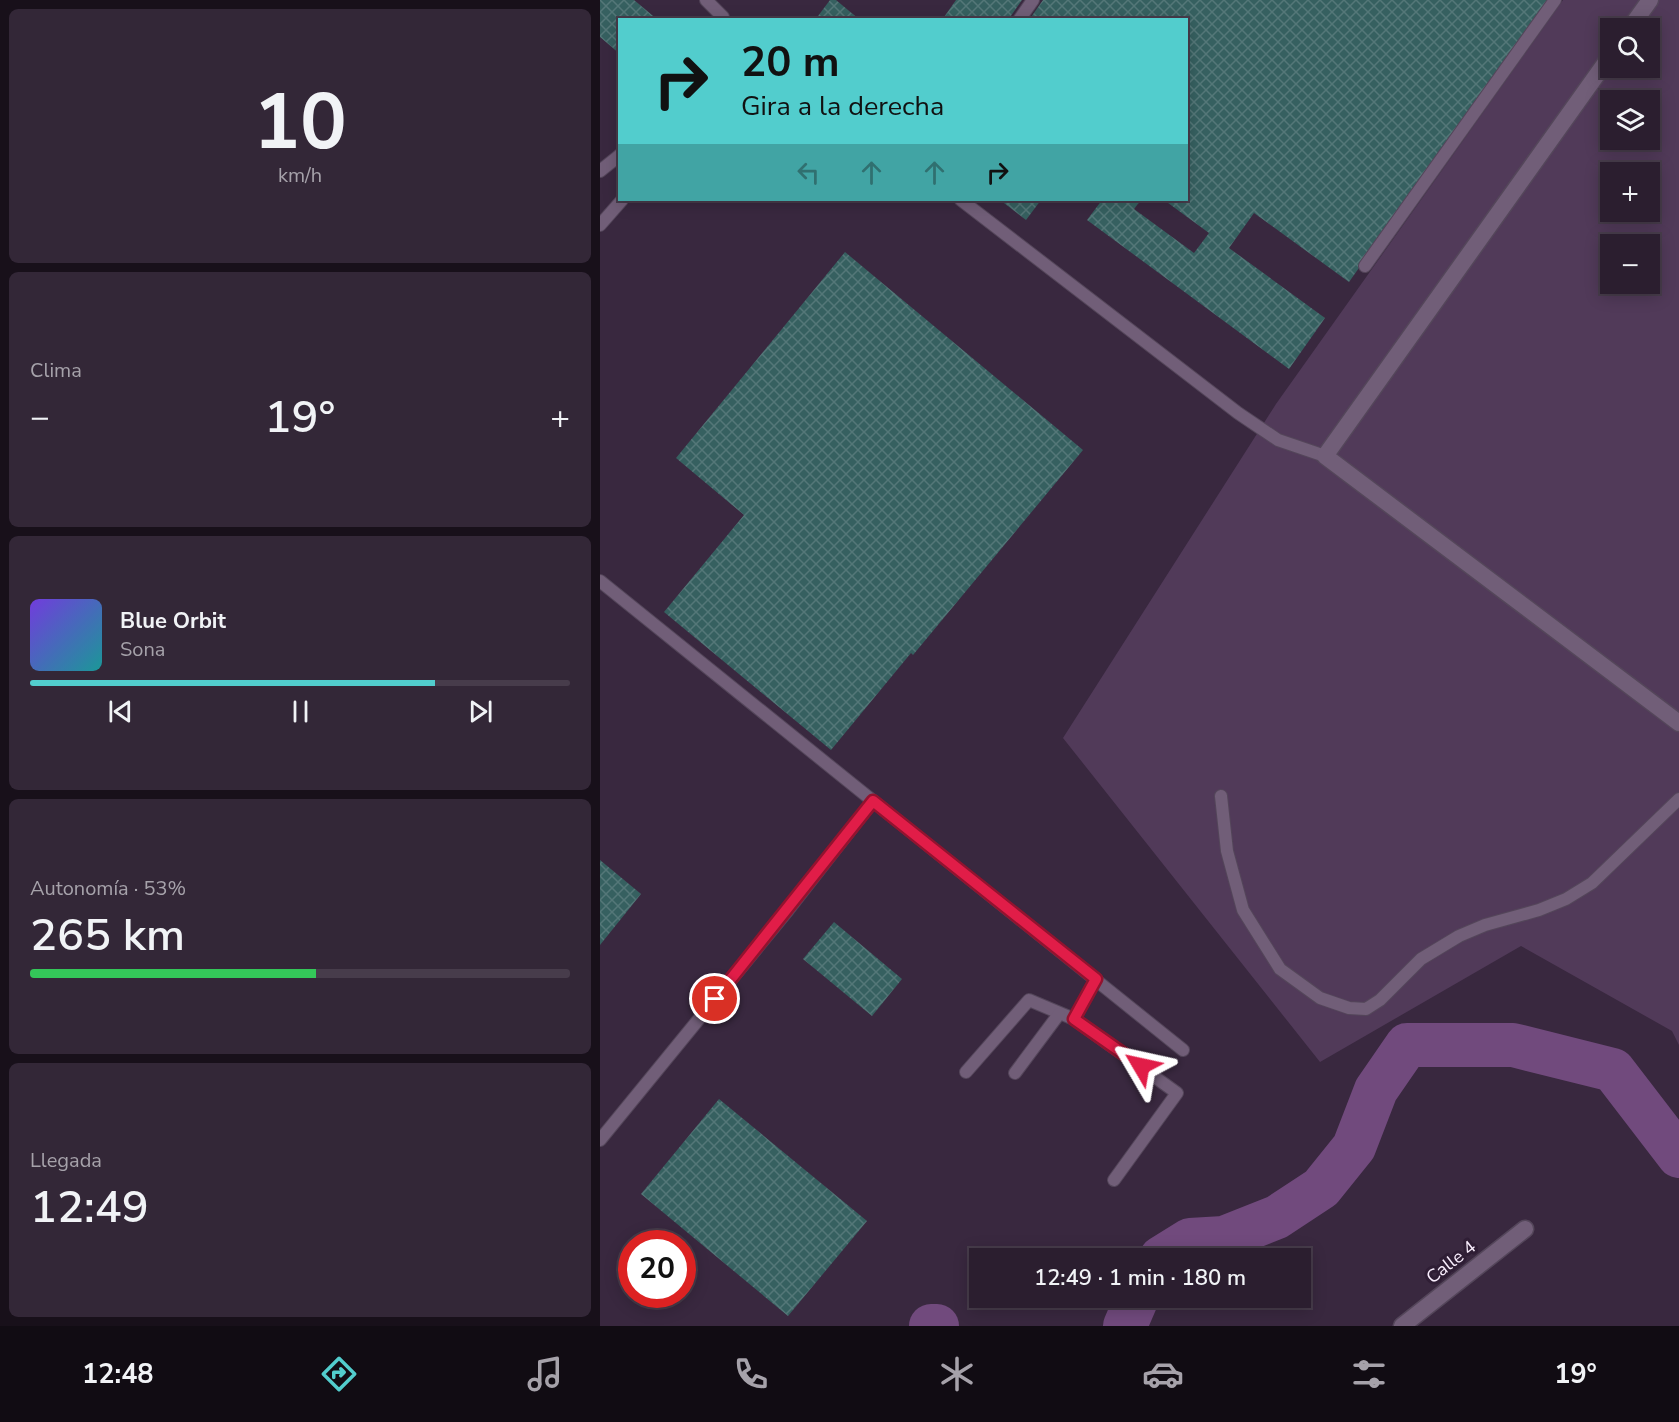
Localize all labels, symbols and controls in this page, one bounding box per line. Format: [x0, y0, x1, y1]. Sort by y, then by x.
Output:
map controls [1600, 18, 1660, 294]
button: search [1600, 18, 1660, 78]
text: 20 m [741, 34, 840, 91]
icon: right [642, 42, 720, 120]
text: 10 [253, 69, 347, 176]
text: Gira a la derecha [741, 88, 944, 125]
button: layers [1600, 90, 1660, 150]
icon: left [792, 156, 825, 189]
icon: ahead [855, 156, 888, 189]
icon: ahead [918, 156, 951, 189]
icon: right [981, 156, 1014, 189]
text: km/h [278, 162, 322, 189]
button: + [1600, 162, 1660, 222]
button: − [1600, 234, 1660, 294]
text: Clima [30, 357, 82, 384]
text: 19° [265, 387, 335, 448]
text: − [30, 395, 50, 440]
text: + [550, 395, 570, 440]
text: Blue Orbit [120, 606, 226, 636]
text: Sona [120, 636, 165, 663]
icon: previous [104, 695, 137, 728]
icon: pause [284, 695, 317, 728]
icon: next [464, 695, 497, 728]
text: Autonomía · 53% [30, 875, 186, 902]
text: 265 km [30, 905, 185, 966]
pin [689, 973, 740, 1024]
icon: arrive [698, 982, 731, 1015]
position arrow [1109, 1034, 1173, 1098]
text: Llegada [30, 1147, 102, 1174]
text: 12:49 [30, 1177, 149, 1238]
speed limit sign: 20 [618, 1230, 696, 1308]
street label: Calle 4 [1421, 1235, 1481, 1289]
text: 12:49 · 1 min · 180 m [1034, 1263, 1246, 1293]
icon: directions [318, 1353, 360, 1395]
icon: music [524, 1353, 566, 1395]
icon: phone [730, 1353, 772, 1395]
icon: climate [936, 1353, 978, 1395]
icon: car [1142, 1353, 1184, 1395]
icon: filters [1348, 1353, 1390, 1395]
text: 12:48 [82, 1356, 154, 1393]
text: 19° [1554, 1356, 1597, 1393]

